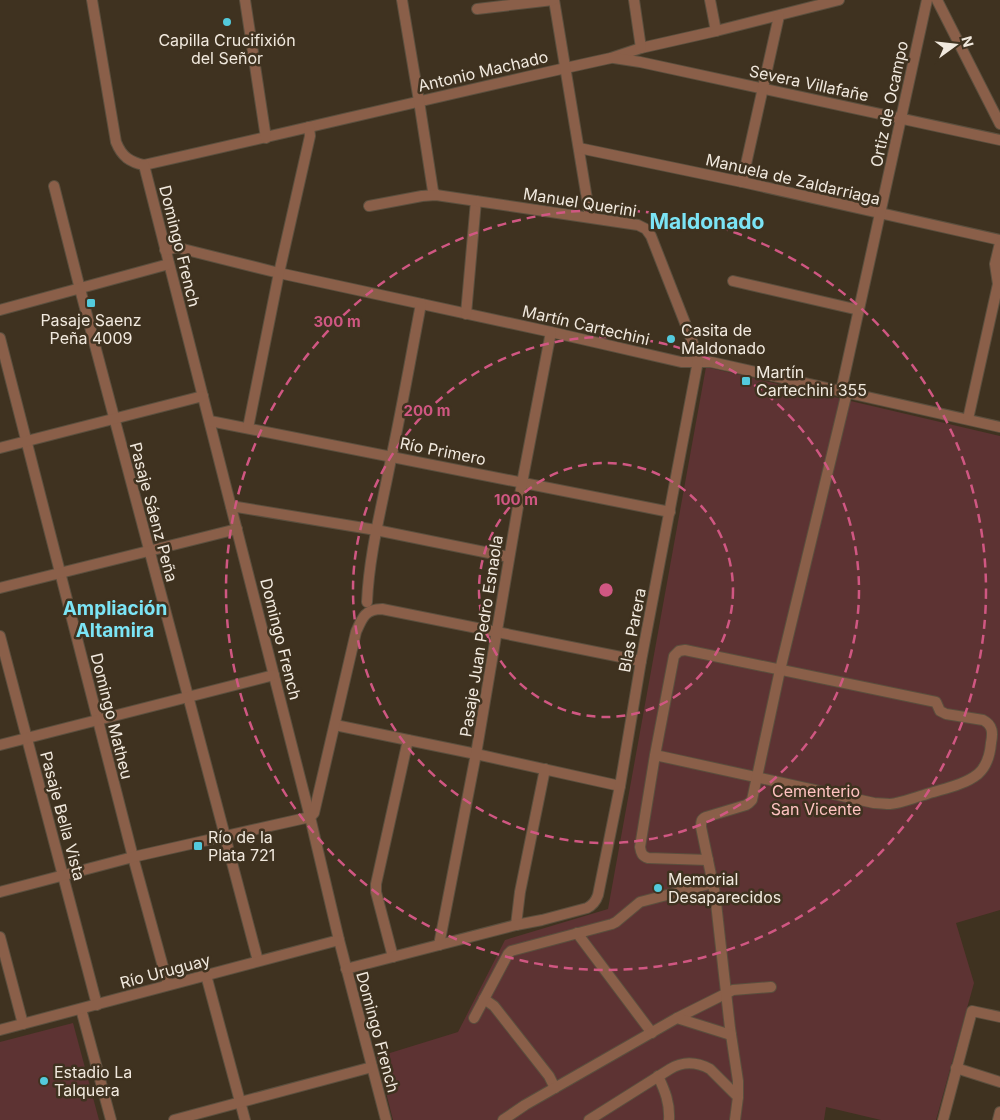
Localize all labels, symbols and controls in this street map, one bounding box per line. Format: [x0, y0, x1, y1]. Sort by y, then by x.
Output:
marker: Capilla Crucifixión del Señor [221, 16, 233, 28]
north arrow [930, 20, 980, 70]
place label: Capilla Crucifixión del Señor [158, 30, 296, 68]
text: N [958, 34, 978, 49]
street label: Ortiz de Ocampo [866, 39, 912, 169]
street label: Antonio Machado [416, 46, 550, 96]
street label: Severa Villafañe [747, 61, 871, 105]
street label: Manuela de Zaldarriaga [704, 149, 882, 209]
street label: Domingo French [155, 183, 205, 309]
street label: Manuel Querini [522, 183, 638, 221]
district label: Maldonado [650, 209, 765, 234]
marker: Pasaje Saenz Peña 4009 [85, 297, 97, 309]
street label: Martín Cartechini [520, 301, 652, 349]
place label: Pasaje Saenz Peña 4009 [40, 310, 142, 348]
text: 300 m [313, 312, 361, 331]
place label: Casita de Maldonado [681, 320, 766, 358]
marker: Casita de Maldonado [665, 333, 677, 345]
place label: Martín Cartechini 355 [756, 362, 867, 400]
marker: Martín Cartechini 355 [740, 375, 752, 387]
text: 200 m [404, 401, 450, 420]
street label: Río Primero [398, 433, 488, 469]
street label: Pasaje Sáenz Peña [126, 440, 182, 584]
text: 100 m [494, 490, 538, 509]
street label: Pasaje Juan Pedro Esnaola [455, 534, 507, 738]
street label: Domingo French [256, 576, 306, 702]
centre of rings [597, 581, 615, 599]
street label: Blas Parera [614, 586, 650, 674]
district label: Ampliación Altamira [63, 597, 167, 642]
street label: Domingo Matheu [87, 651, 137, 781]
street label: Pasaje Bella Vista [36, 749, 90, 883]
park label: Cementerio San Vicente [771, 781, 861, 819]
place label: Río de la Plata 721 [208, 827, 275, 865]
marker: Río de la Plata 721 [192, 840, 204, 852]
place label: Memorial Desaparecidos [668, 869, 781, 907]
marker: Memorial Desaparecidos [652, 882, 664, 894]
street label: Río Uruguay [118, 949, 212, 993]
street label: Domingo French [352, 969, 404, 1095]
place label: Estadio La Talquera [54, 1062, 132, 1100]
marker: Estadio La Talquera [38, 1075, 50, 1087]

